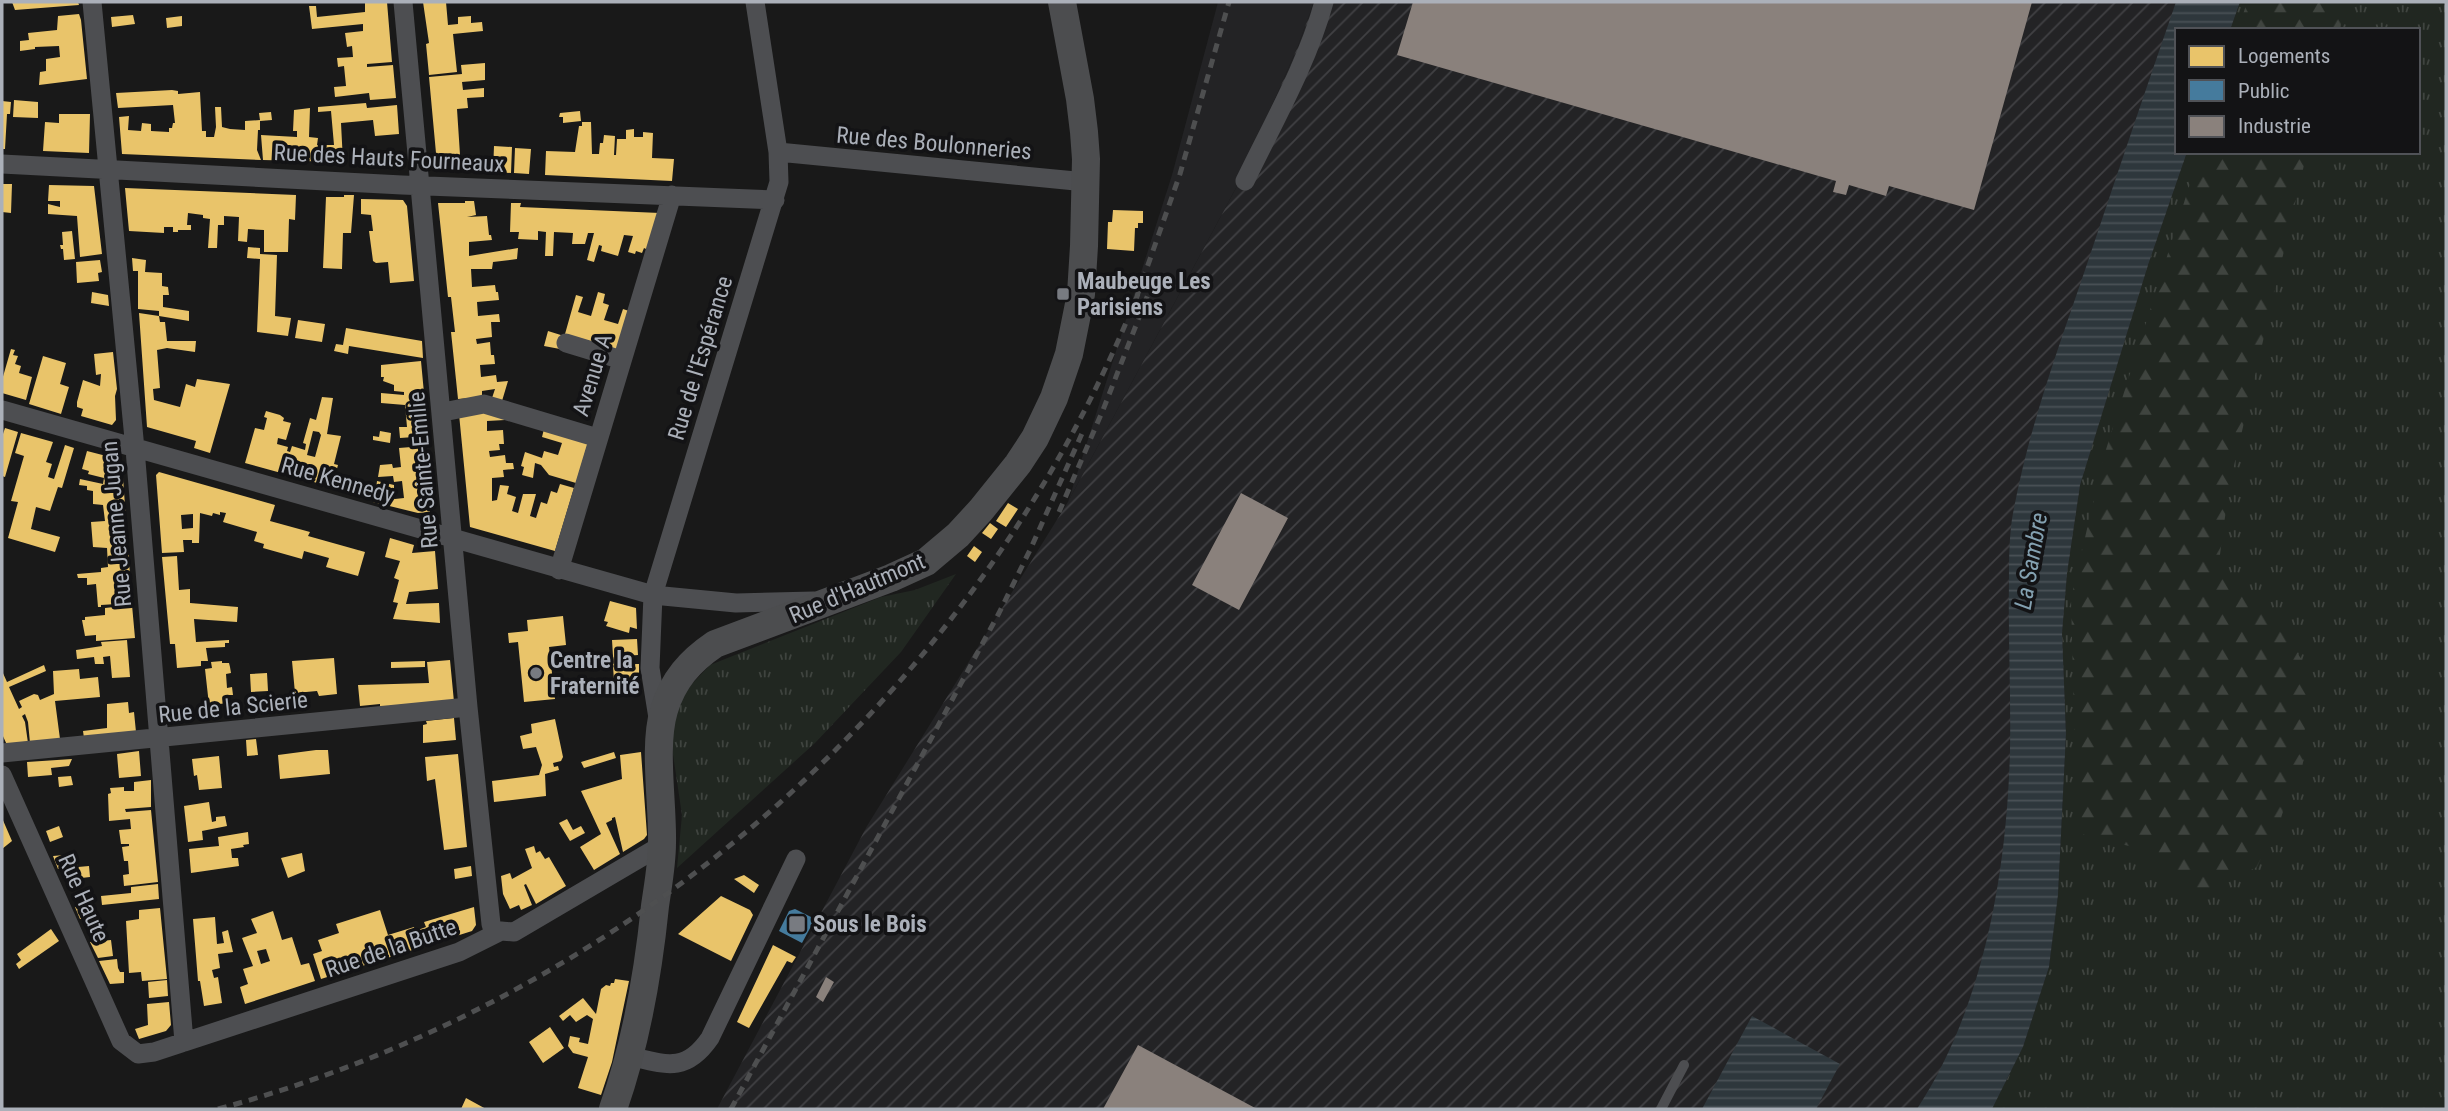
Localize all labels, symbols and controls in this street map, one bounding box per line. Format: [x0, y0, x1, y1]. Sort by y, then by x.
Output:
legend [2175, 28, 2420, 154]
text: Logements [2238, 44, 2330, 68]
text: Public [2238, 79, 2290, 103]
text: Industrie [2238, 114, 2311, 138]
street label: Rue des Boulonneries [835, 122, 1033, 165]
street label: Rue des Hauts Fourneaux [273, 139, 505, 178]
place label: Maubeuge Les Parisiens [1077, 268, 1211, 321]
street label: Rue de l'Espérance [663, 273, 738, 444]
marker: Maubeuge Les Parisiens [1055, 286, 1071, 302]
street label: Avenue A [567, 331, 618, 420]
street label: Rue Sainte-Emilie [403, 390, 444, 550]
street label: Rue Jeanne Jugan [96, 440, 137, 608]
street label: Rue Kennedy [278, 451, 398, 510]
water label: La Sambre [2009, 510, 2053, 612]
street label: Rue d'Hautmont [785, 548, 929, 629]
place label: Centre la Fraternité [550, 647, 640, 700]
marker: Centre la Fraternité [528, 665, 544, 681]
street label: Rue de la Scierie [157, 686, 309, 729]
street label: Rue Haute [52, 850, 115, 946]
place label: Sous le Bois [813, 911, 927, 938]
street label: Rue de la Butte [322, 913, 460, 983]
marker: Sous le Bois [787, 914, 807, 934]

